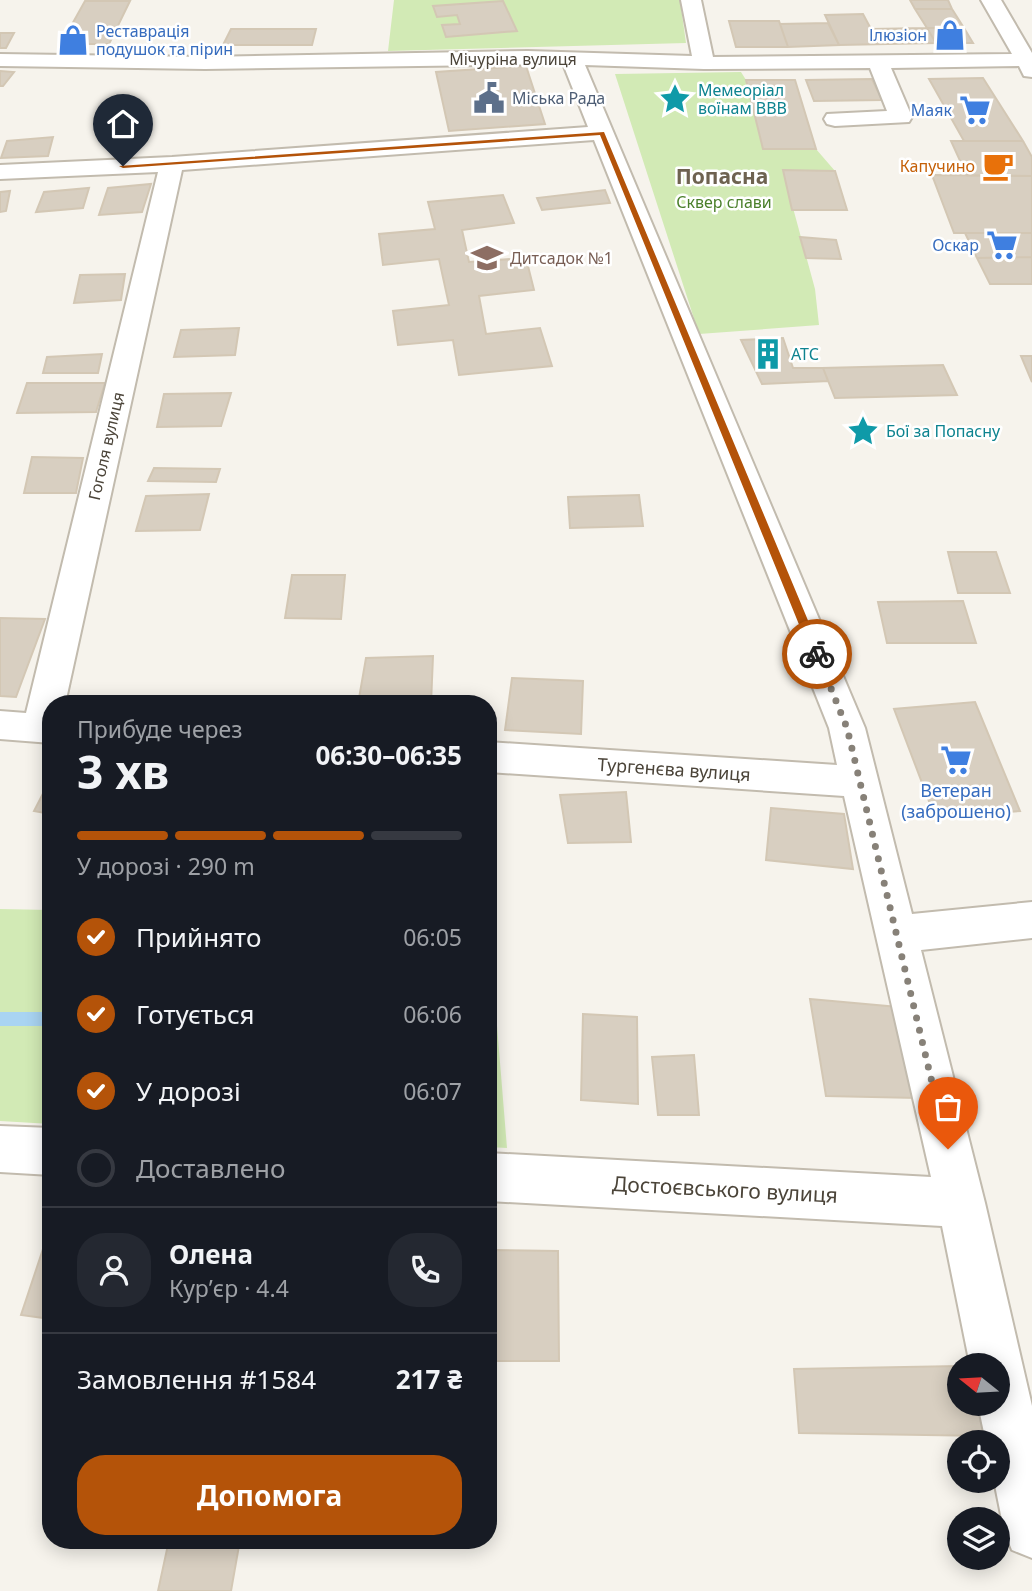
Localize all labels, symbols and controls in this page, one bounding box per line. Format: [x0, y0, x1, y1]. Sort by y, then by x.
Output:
shop icon: Ілюзіон [933, 18, 967, 52]
place label: Реставрація подушок та пірин [96, 20, 233, 60]
shop icon: Реставрація подушок та пірин [56, 23, 90, 57]
place label: Ілюзіон [869, 24, 927, 46]
street label: Мічуріна вулиця [449, 48, 577, 70]
place label: Мемеоріал воїнам ВВВ [698, 79, 787, 119]
public building icon: Міська Рада [472, 81, 506, 115]
place icon: Мемеоріал воїнам ВВВ [658, 82, 692, 116]
place label: Міська Рада [512, 87, 605, 109]
supermarket icon: Маяк [958, 93, 992, 127]
pin [93, 94, 153, 166]
place label: Маяк [911, 99, 952, 121]
icon: home [104, 105, 142, 143]
cafe icon: Капучино [981, 149, 1015, 183]
place label: Капучино [900, 155, 975, 177]
district label: Попасна [676, 162, 768, 190]
park label: Сквер слави [676, 191, 772, 213]
supermarket icon: Оскар [985, 228, 1019, 262]
place label: Оскар [932, 234, 979, 256]
school or university icon: Дитсадок №1 [470, 241, 504, 275]
place label: Дитсадок №1 [510, 247, 613, 269]
building icon: АТС [751, 337, 785, 371]
place label: АТС [791, 343, 819, 365]
street label: Гоголя вулиця [83, 390, 129, 502]
place icon: Бої за Попасну [846, 414, 880, 448]
place label: Бої за Попасну [886, 420, 1001, 442]
courier [782, 619, 852, 689]
icon: bike [798, 635, 836, 673]
text: Прибуде через [77, 713, 242, 745]
text: 06:30–06:35 [315, 737, 462, 773]
text: 3 хв [77, 740, 169, 802]
supermarket icon: Ветеран (заброшено) [939, 743, 973, 777]
street label: Тургенєва вулиця [597, 752, 751, 786]
place label: Ветеран (заброшено) [901, 778, 1011, 823]
text: У дорозі · 290 m [77, 850, 255, 882]
icon: check [77, 918, 115, 956]
text: Прийнято [136, 919, 261, 955]
text: 06:05 [403, 921, 462, 953]
icon: check [77, 995, 115, 1033]
text: Готується [136, 996, 255, 1032]
text: 06:06 [403, 998, 462, 1030]
icon: check [77, 1072, 115, 1110]
text: У дорозі [136, 1073, 241, 1109]
text: 06:07 [403, 1075, 462, 1107]
pin [918, 1077, 978, 1149]
icon: bag [929, 1088, 967, 1126]
text: Доставлено [136, 1150, 285, 1186]
street label: Достоєвського вулиця [612, 1169, 839, 1209]
button: person [77, 1233, 151, 1307]
button: phone [388, 1233, 462, 1307]
text: Олена [169, 1236, 253, 1272]
text: Кур’єр · 4.4 [169, 1272, 289, 1304]
north arrow [947, 1353, 1010, 1416]
map controls [947, 1353, 1010, 1570]
text: Замовлення #1584 [77, 1361, 316, 1397]
text: 217 ₴ [396, 1361, 462, 1397]
button: locate [947, 1430, 1010, 1493]
button: Допомога [77, 1455, 462, 1535]
button: layers [947, 1507, 1010, 1570]

